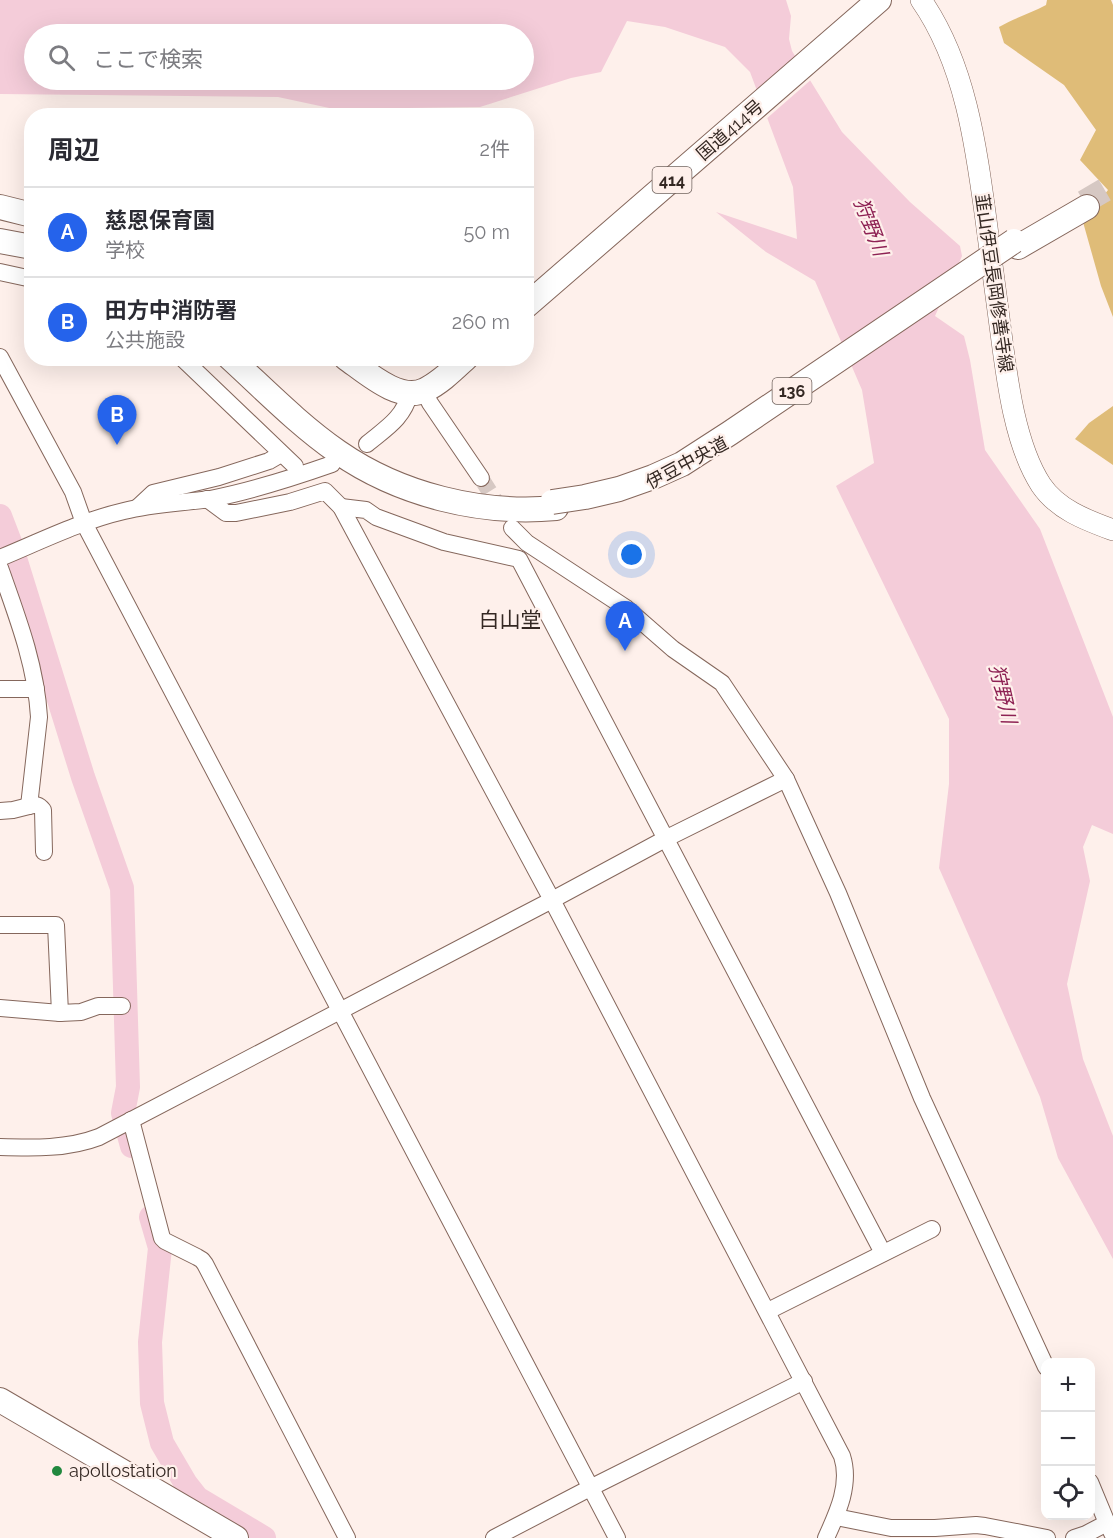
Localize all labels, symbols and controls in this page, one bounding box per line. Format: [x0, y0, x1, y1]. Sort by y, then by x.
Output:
search box [24, 24, 534, 90]
icon: search [45, 41, 78, 74]
text: ここで検索 [93, 46, 203, 72]
street label: 国道414号 [692, 95, 767, 164]
text: 周辺 [48, 135, 100, 165]
text: 2件 [480, 137, 510, 161]
road number: 414 [652, 167, 692, 193]
street label: 韮山伊豆長岡修善寺線 [972, 192, 1017, 374]
water label: 狩野川 [849, 195, 894, 261]
text: 慈恩保育園 [105, 207, 215, 233]
text: A [61, 220, 74, 244]
text: 50 m [463, 220, 510, 244]
text: 学校 [105, 238, 145, 262]
text: 田方中消防署 [105, 297, 237, 323]
text: B [61, 310, 74, 334]
text: 260 m [452, 310, 510, 334]
text: 公共施設 [105, 328, 185, 352]
road number: 136 [772, 378, 812, 404]
pin: B [98, 396, 136, 445]
street label: 伊豆中央道 [642, 432, 731, 493]
your location [617, 540, 646, 569]
pin: A [606, 602, 644, 651]
district label: 白山堂 [479, 607, 542, 632]
water label: 狩野川 [985, 662, 1022, 728]
map controls [1041, 1358, 1095, 1520]
button: + [1041, 1358, 1095, 1412]
button: − [1041, 1412, 1095, 1466]
place label: apollostation [69, 1460, 177, 1481]
marker: apollostation [50, 1464, 64, 1478]
button: locate [1041, 1466, 1095, 1520]

